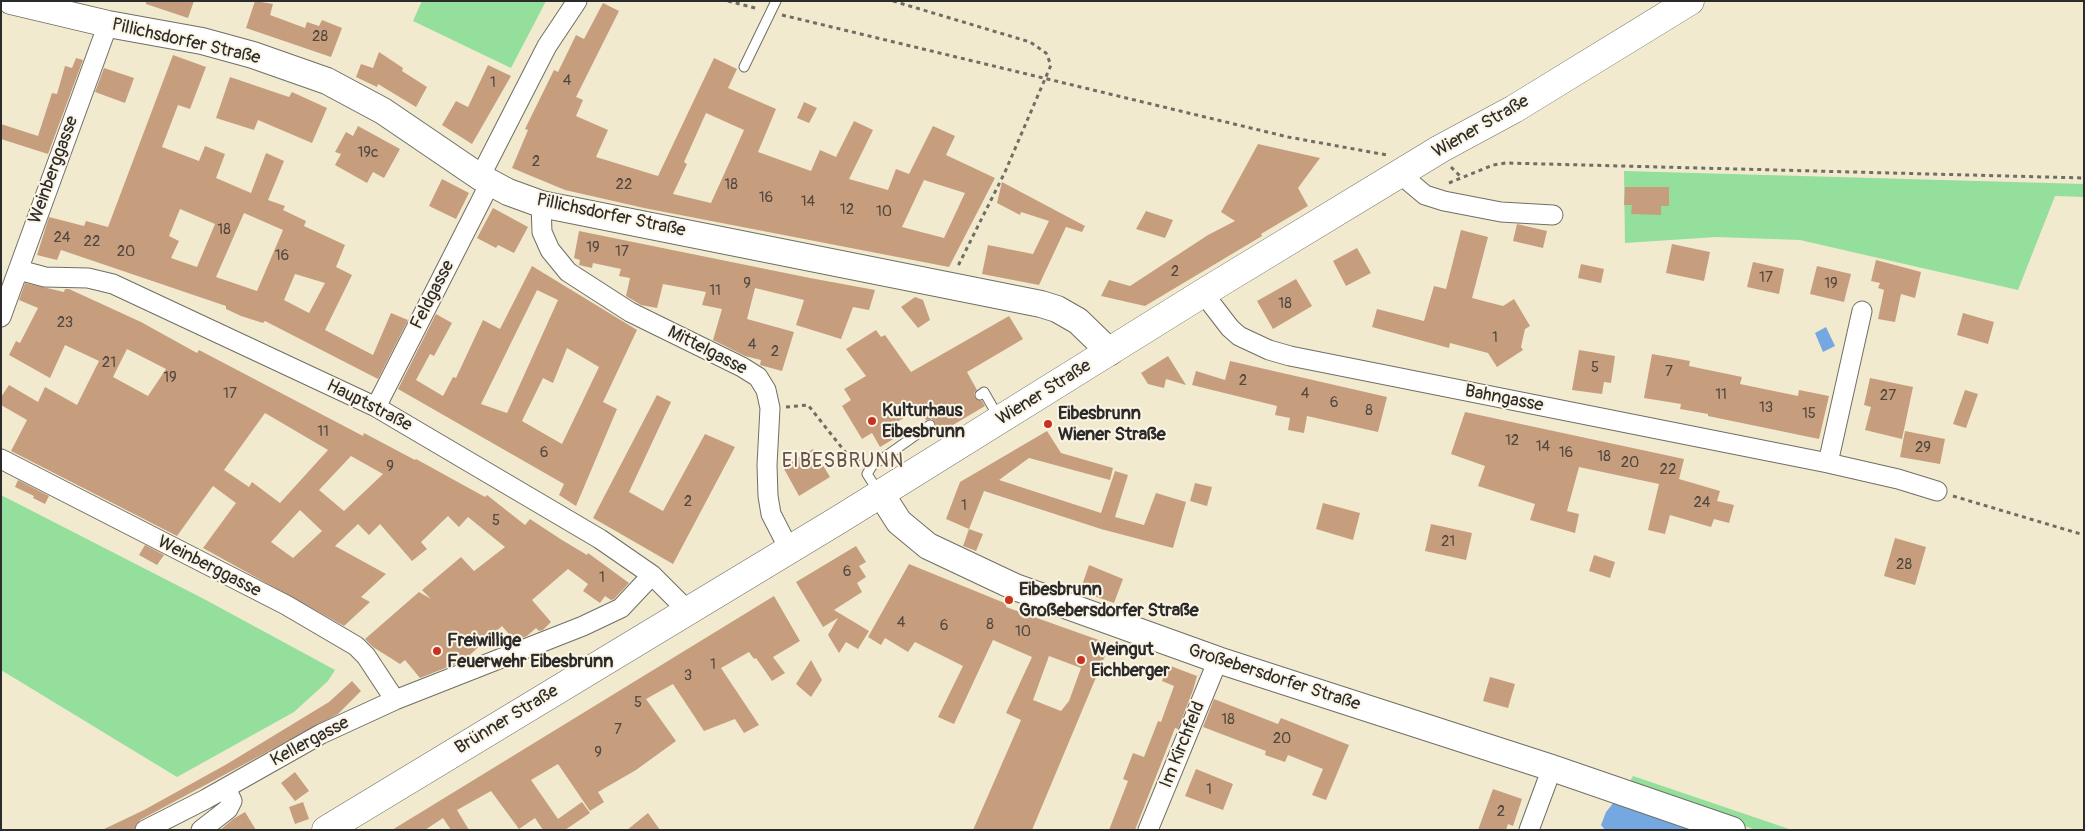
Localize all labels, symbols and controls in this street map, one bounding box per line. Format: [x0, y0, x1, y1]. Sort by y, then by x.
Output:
street label: Pillichsdorfer Straße [110, 14, 262, 70]
house number: 28 [312, 28, 328, 46]
house number: 4 [563, 72, 571, 90]
house number: 1 [490, 74, 496, 92]
street label: Wiener Straße [1429, 91, 1533, 163]
street label: Weinberggasse [25, 113, 83, 227]
house number: 19c [357, 144, 379, 162]
house number: 2 [532, 153, 540, 171]
house number: 22 [616, 176, 632, 194]
house number: 18 [724, 176, 738, 194]
house number: 16 [759, 189, 773, 207]
street label: Pillichsdorfer Straße [535, 190, 687, 242]
house number: 14 [801, 193, 815, 211]
house number: 12 [840, 201, 854, 219]
house number: 10 [876, 203, 892, 221]
house number: 18 [217, 221, 231, 239]
house number: 24 [53, 229, 71, 247]
house number: 22 [84, 233, 100, 251]
house number: 19 [586, 239, 600, 257]
house number: 20 [117, 243, 135, 261]
house number: 17 [615, 243, 629, 261]
house number: 16 [275, 247, 289, 265]
street label: Feldgasse [406, 257, 460, 333]
house number: 2 [1171, 263, 1179, 281]
house number: 17 [1759, 269, 1773, 287]
house number: 9 [743, 275, 751, 293]
house number: 19 [1824, 275, 1838, 293]
house number: 11 [709, 282, 721, 300]
house number: 18 [1278, 295, 1292, 313]
house number: 23 [57, 314, 73, 332]
street label: Mittelgasse [664, 322, 750, 380]
house number: 1 [1492, 329, 1498, 347]
house number: 4 [748, 336, 756, 354]
house number: 2 [771, 343, 779, 361]
house number: 21 [102, 354, 116, 372]
street label: Wiener Straße [993, 355, 1095, 431]
house number: 5 [1591, 359, 1599, 377]
house number: 7 [1665, 363, 1673, 381]
house number: 19 [163, 369, 177, 387]
house number: 2 [1239, 372, 1247, 390]
street label: Hauptstraße [323, 375, 415, 437]
street label: Bahngasse [1463, 381, 1545, 417]
house number: 17 [223, 385, 237, 403]
house number: 4 [1301, 385, 1309, 403]
house number: 11 [1715, 386, 1727, 404]
house number: 27 [1880, 387, 1896, 405]
house number: 6 [1330, 394, 1338, 412]
house number: 13 [1759, 399, 1773, 417]
place label: Kulturhaus Eibesbrunn [882, 400, 965, 442]
house number: 8 [1365, 402, 1373, 420]
place label: Eibesbrunn Wiener Straße [1058, 403, 1166, 446]
house number: 15 [1802, 405, 1816, 423]
marker: Kulturhaus Eibesbrunn [866, 415, 878, 427]
marker: Eibesbrunn Wiener Straße [1042, 418, 1054, 430]
house number: 11 [317, 423, 329, 441]
house number: 12 [1505, 432, 1519, 450]
house number: 14 [1536, 438, 1550, 456]
house number: 29 [1915, 439, 1931, 457]
house number: 6 [540, 444, 548, 462]
house number: 16 [1559, 444, 1573, 462]
house number: 18 [1597, 448, 1611, 466]
district label: EIBESBRUNN [780, 450, 906, 474]
house number: 20 [1621, 454, 1639, 472]
house number: 9 [386, 458, 394, 476]
house number: 22 [1660, 461, 1676, 479]
house number: 2 [684, 493, 692, 511]
house number: 24 [1693, 494, 1711, 512]
house number: 1 [961, 497, 967, 515]
house number: 5 [492, 512, 500, 530]
street label: Weinberggasse [154, 532, 264, 602]
house number: 21 [1441, 533, 1455, 551]
house number: 28 [1896, 556, 1912, 574]
house number: 6 [843, 563, 851, 581]
house number: 1 [599, 569, 605, 587]
place label: Eibesbrunn Großebersdorfer Straße [1019, 579, 1199, 622]
marker: Eibesbrunn Großebersdorfer Straße [1003, 594, 1015, 606]
house number: 4 [897, 614, 905, 632]
house number: 8 [986, 616, 994, 634]
house number: 6 [940, 617, 948, 635]
house number: 10 [1015, 623, 1031, 641]
place label: Freiwillige Feuerwehr Eibesbrunn [447, 630, 613, 672]
place label: Weingut Eichberger [1091, 639, 1170, 682]
street label: Großebersdorfer Straße [1185, 640, 1363, 716]
marker: Freiwillige Feuerwehr Eibesbrunn [431, 645, 443, 657]
marker: Weingut Eichberger [1075, 654, 1087, 666]
house number: 1 [710, 656, 716, 674]
house number: 3 [684, 667, 692, 685]
street label: Brünner Straße [451, 681, 563, 759]
house number: 5 [634, 694, 642, 712]
street label: Im Kirchfeld [1156, 699, 1210, 791]
house number: 18 [1221, 711, 1235, 729]
street label: Kellergasse [267, 712, 353, 772]
house number: 7 [614, 721, 622, 739]
house number: 20 [1273, 730, 1291, 748]
house number: 9 [594, 744, 602, 762]
house number: 1 [1206, 781, 1212, 799]
house number: 2 [1497, 803, 1505, 821]

